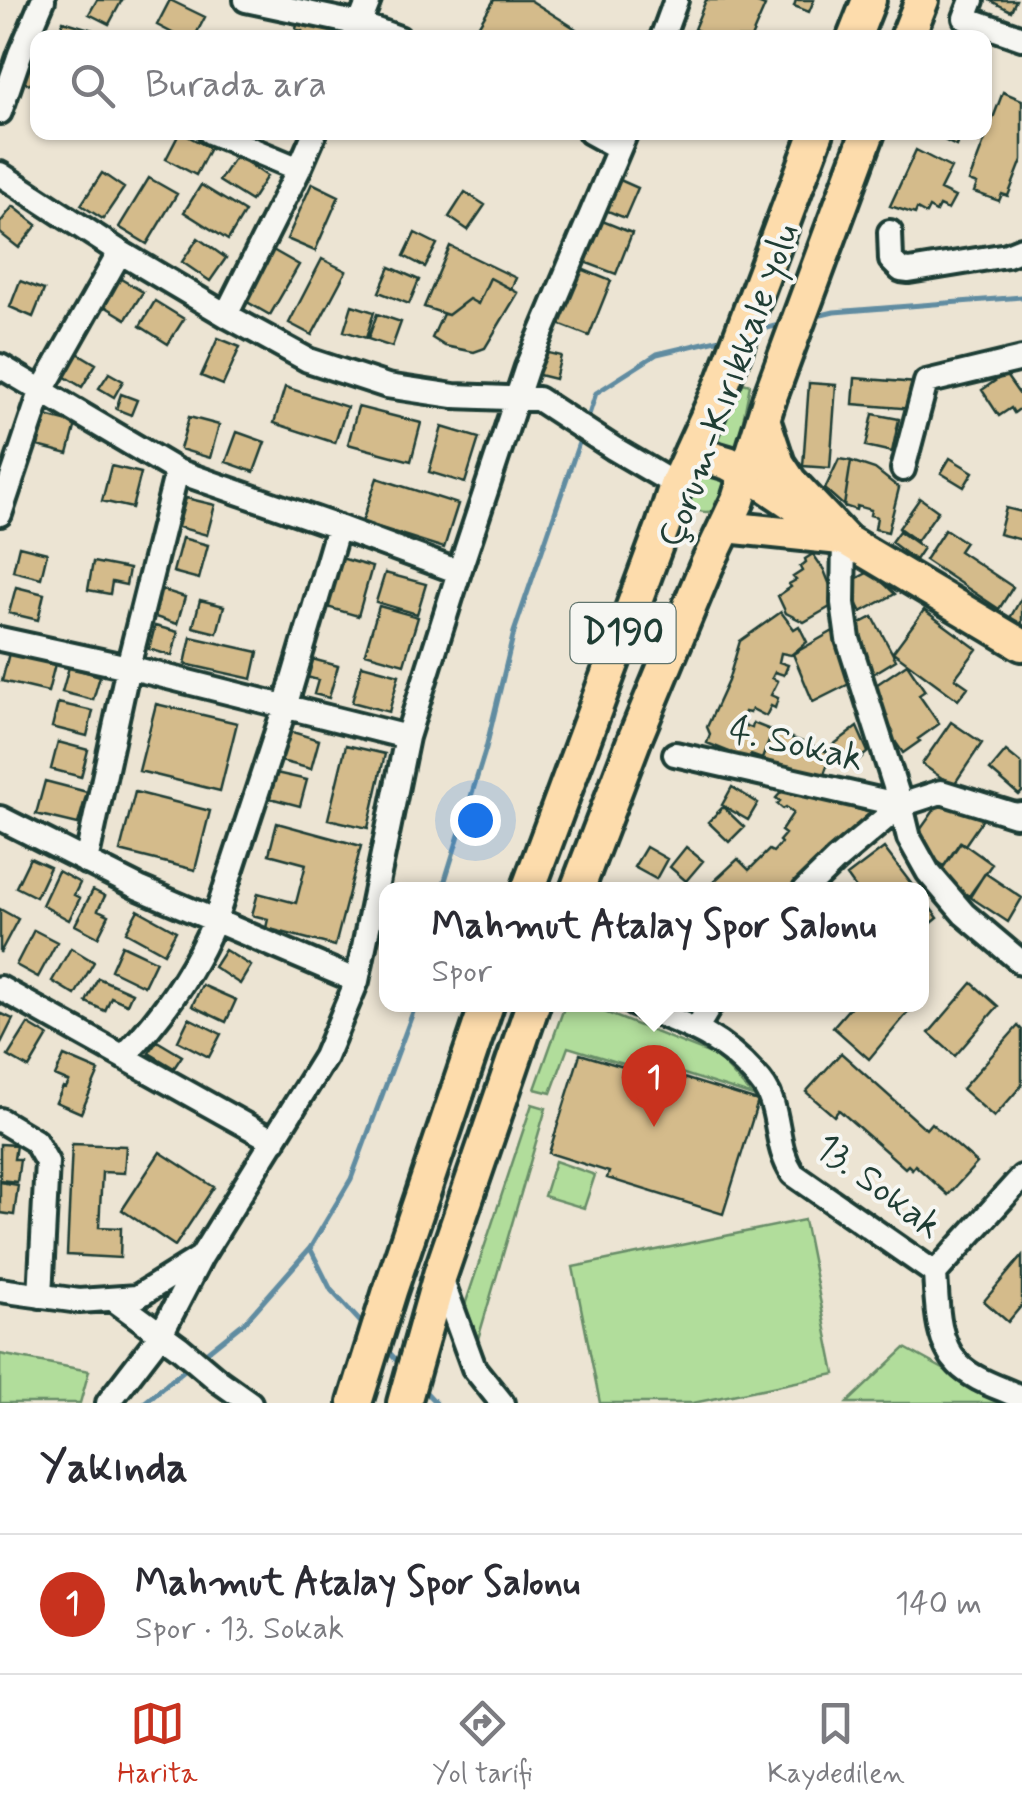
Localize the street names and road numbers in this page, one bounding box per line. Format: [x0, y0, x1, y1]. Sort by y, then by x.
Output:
street label: Çorum-Kırıkkale yolu [648, 217, 812, 555]
road number: D190 [570, 603, 676, 663]
street label: 4. Sokak [724, 706, 868, 784]
street label: 13. Sokak [804, 1123, 952, 1251]

